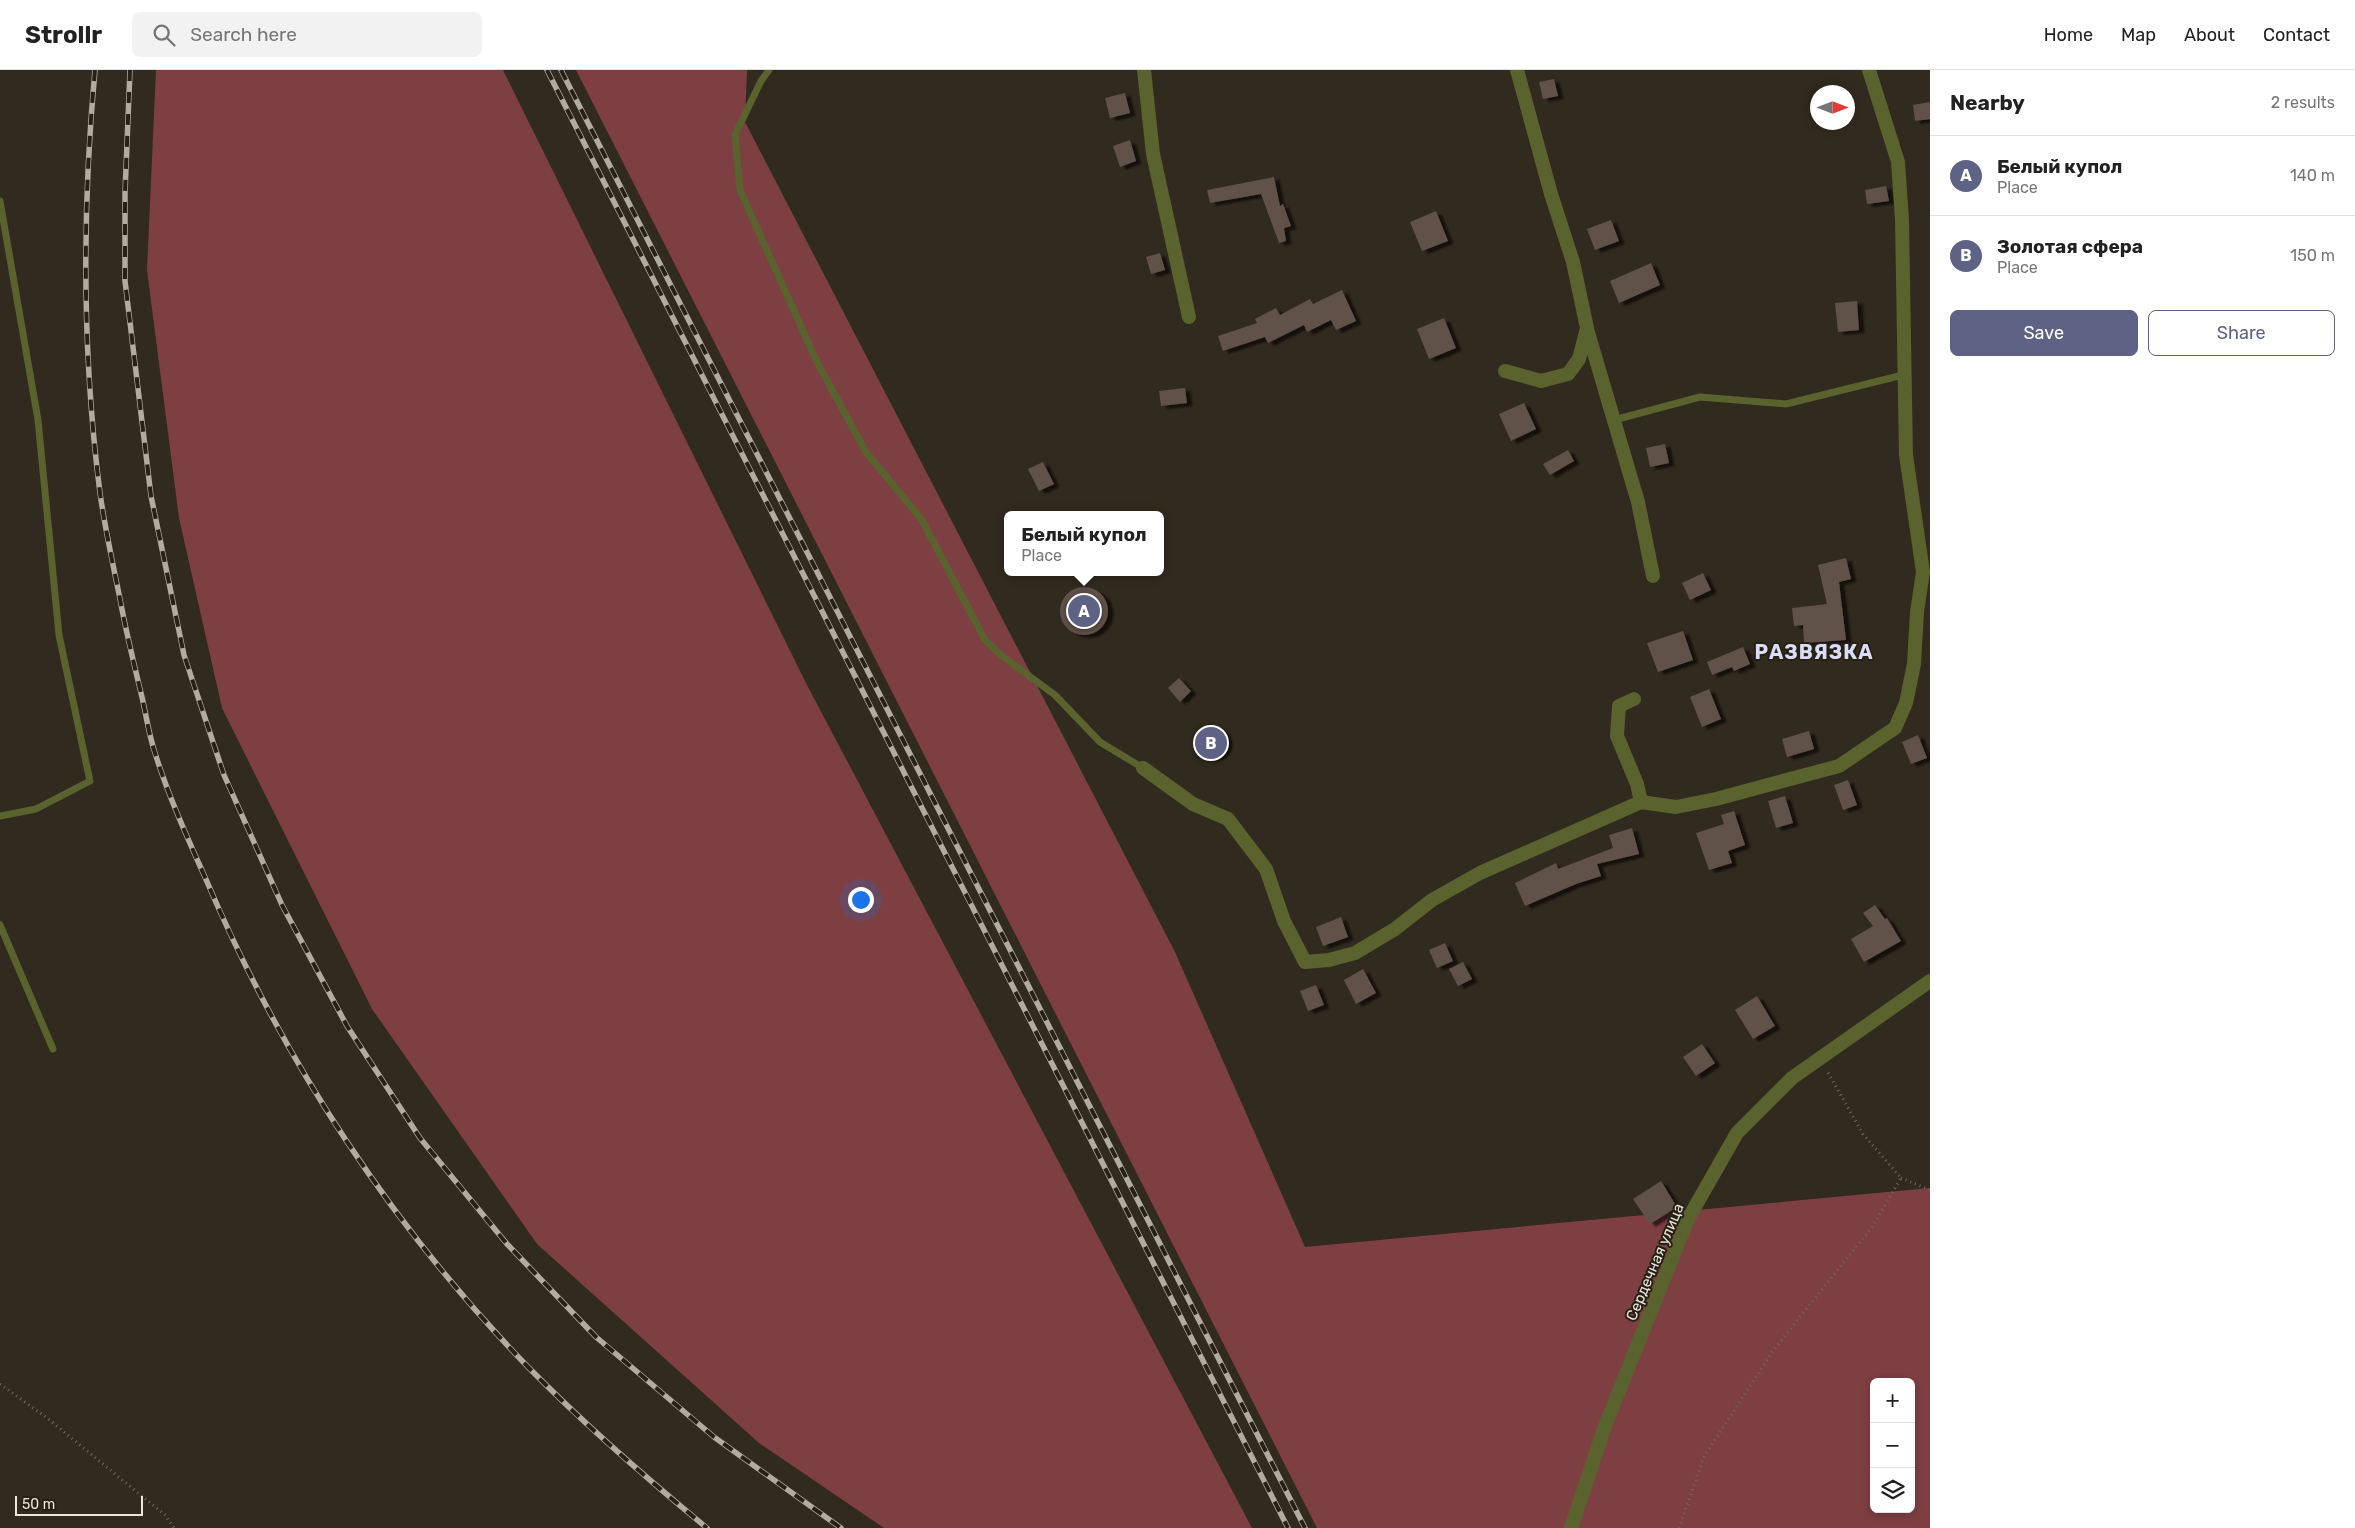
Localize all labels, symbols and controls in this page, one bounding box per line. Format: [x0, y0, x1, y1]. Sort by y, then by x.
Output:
search box [132, 12, 482, 57]
text: Strollr [25, 21, 102, 49]
icon: search [150, 21, 178, 49]
text: Search here [190, 23, 297, 46]
text: Home [2044, 24, 2093, 46]
text: Map [2121, 24, 2156, 46]
text: About [2184, 24, 2235, 46]
text: Contact [2263, 24, 2330, 46]
north arrow [1810, 85, 1855, 130]
text: Nearby [1950, 90, 2025, 115]
text: 2 results [2271, 93, 2335, 112]
text: Белый купол [1997, 155, 2122, 178]
text: A [1960, 166, 1972, 185]
text: 140 m [2290, 166, 2335, 185]
text: Place [1997, 178, 2038, 197]
text: Золотая сфера [1997, 235, 2143, 258]
text: B [1960, 246, 1972, 265]
text: 150 m [2290, 246, 2335, 265]
text: Place [1997, 258, 2038, 277]
button: Save [1950, 310, 2138, 356]
button: Share [2148, 310, 2335, 356]
popup [1004, 511, 1164, 576]
text: Белый купол [1021, 523, 1147, 546]
text: Place [1021, 546, 1062, 565]
pin: A [1068, 592, 1100, 630]
district label: РАЗВЯЗКА [1754, 640, 1874, 664]
pin: B [1195, 724, 1227, 762]
your location [848, 887, 874, 913]
street label: Сердечная улица [1622, 1201, 1688, 1323]
map controls [1870, 1378, 1915, 1513]
button: + [1870, 1378, 1915, 1423]
button: − [1870, 1423, 1915, 1468]
button: layers [1870, 1468, 1915, 1513]
scale bar [15, 1493, 142, 1516]
text: 50 m [22, 1496, 55, 1513]

